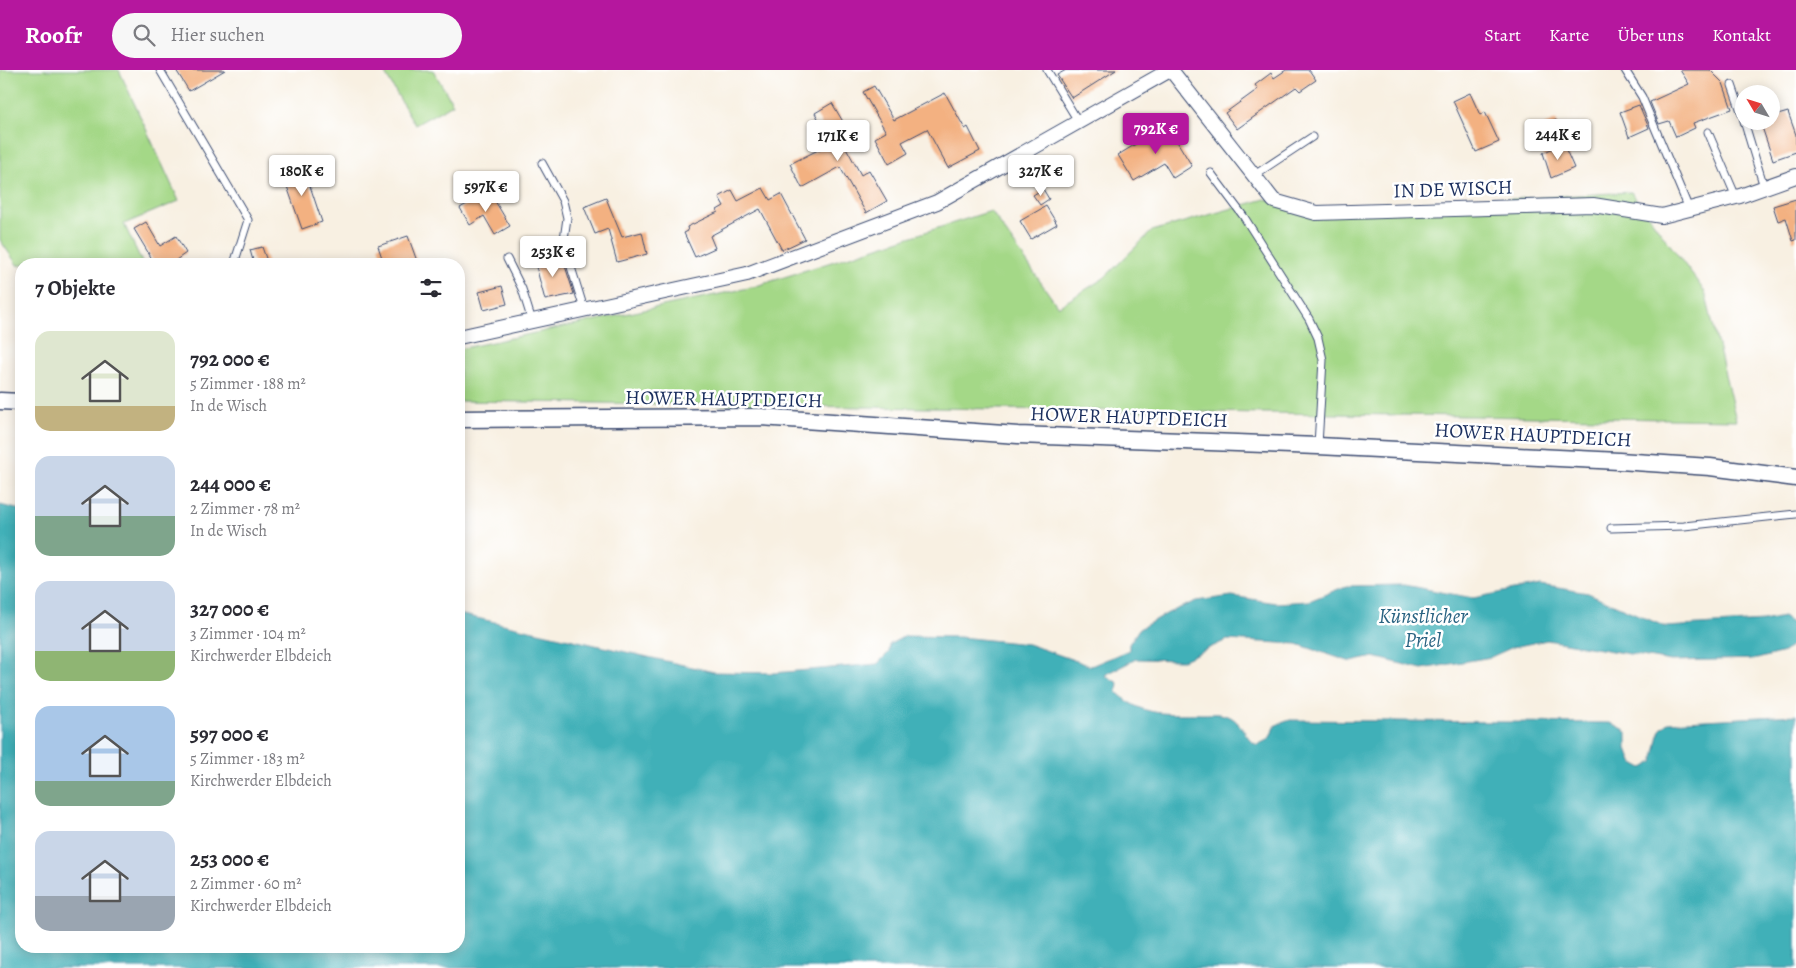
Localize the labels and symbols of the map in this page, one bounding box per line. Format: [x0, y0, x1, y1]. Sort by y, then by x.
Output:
north arrow [1735, 85, 1780, 130]
pin: 792K € [1115, 112, 1197, 155]
pin: 244K € [1517, 118, 1599, 161]
pin: 171K € [797, 119, 879, 162]
pin: 180K € [261, 154, 343, 197]
pin: 327K € [1000, 154, 1082, 197]
pin: 597K € [445, 170, 527, 213]
street label: IN DE WISCH [1393, 173, 1513, 205]
pin: 253K € [512, 236, 594, 278]
street label: HOWER HAUPTDEICH [625, 384, 823, 414]
street label: HOWER HAUPTDEICH [1030, 400, 1228, 434]
street label: HOWER HAUPTDEICH [1434, 416, 1632, 454]
water label: Künstlicher Priel [1378, 602, 1468, 654]

